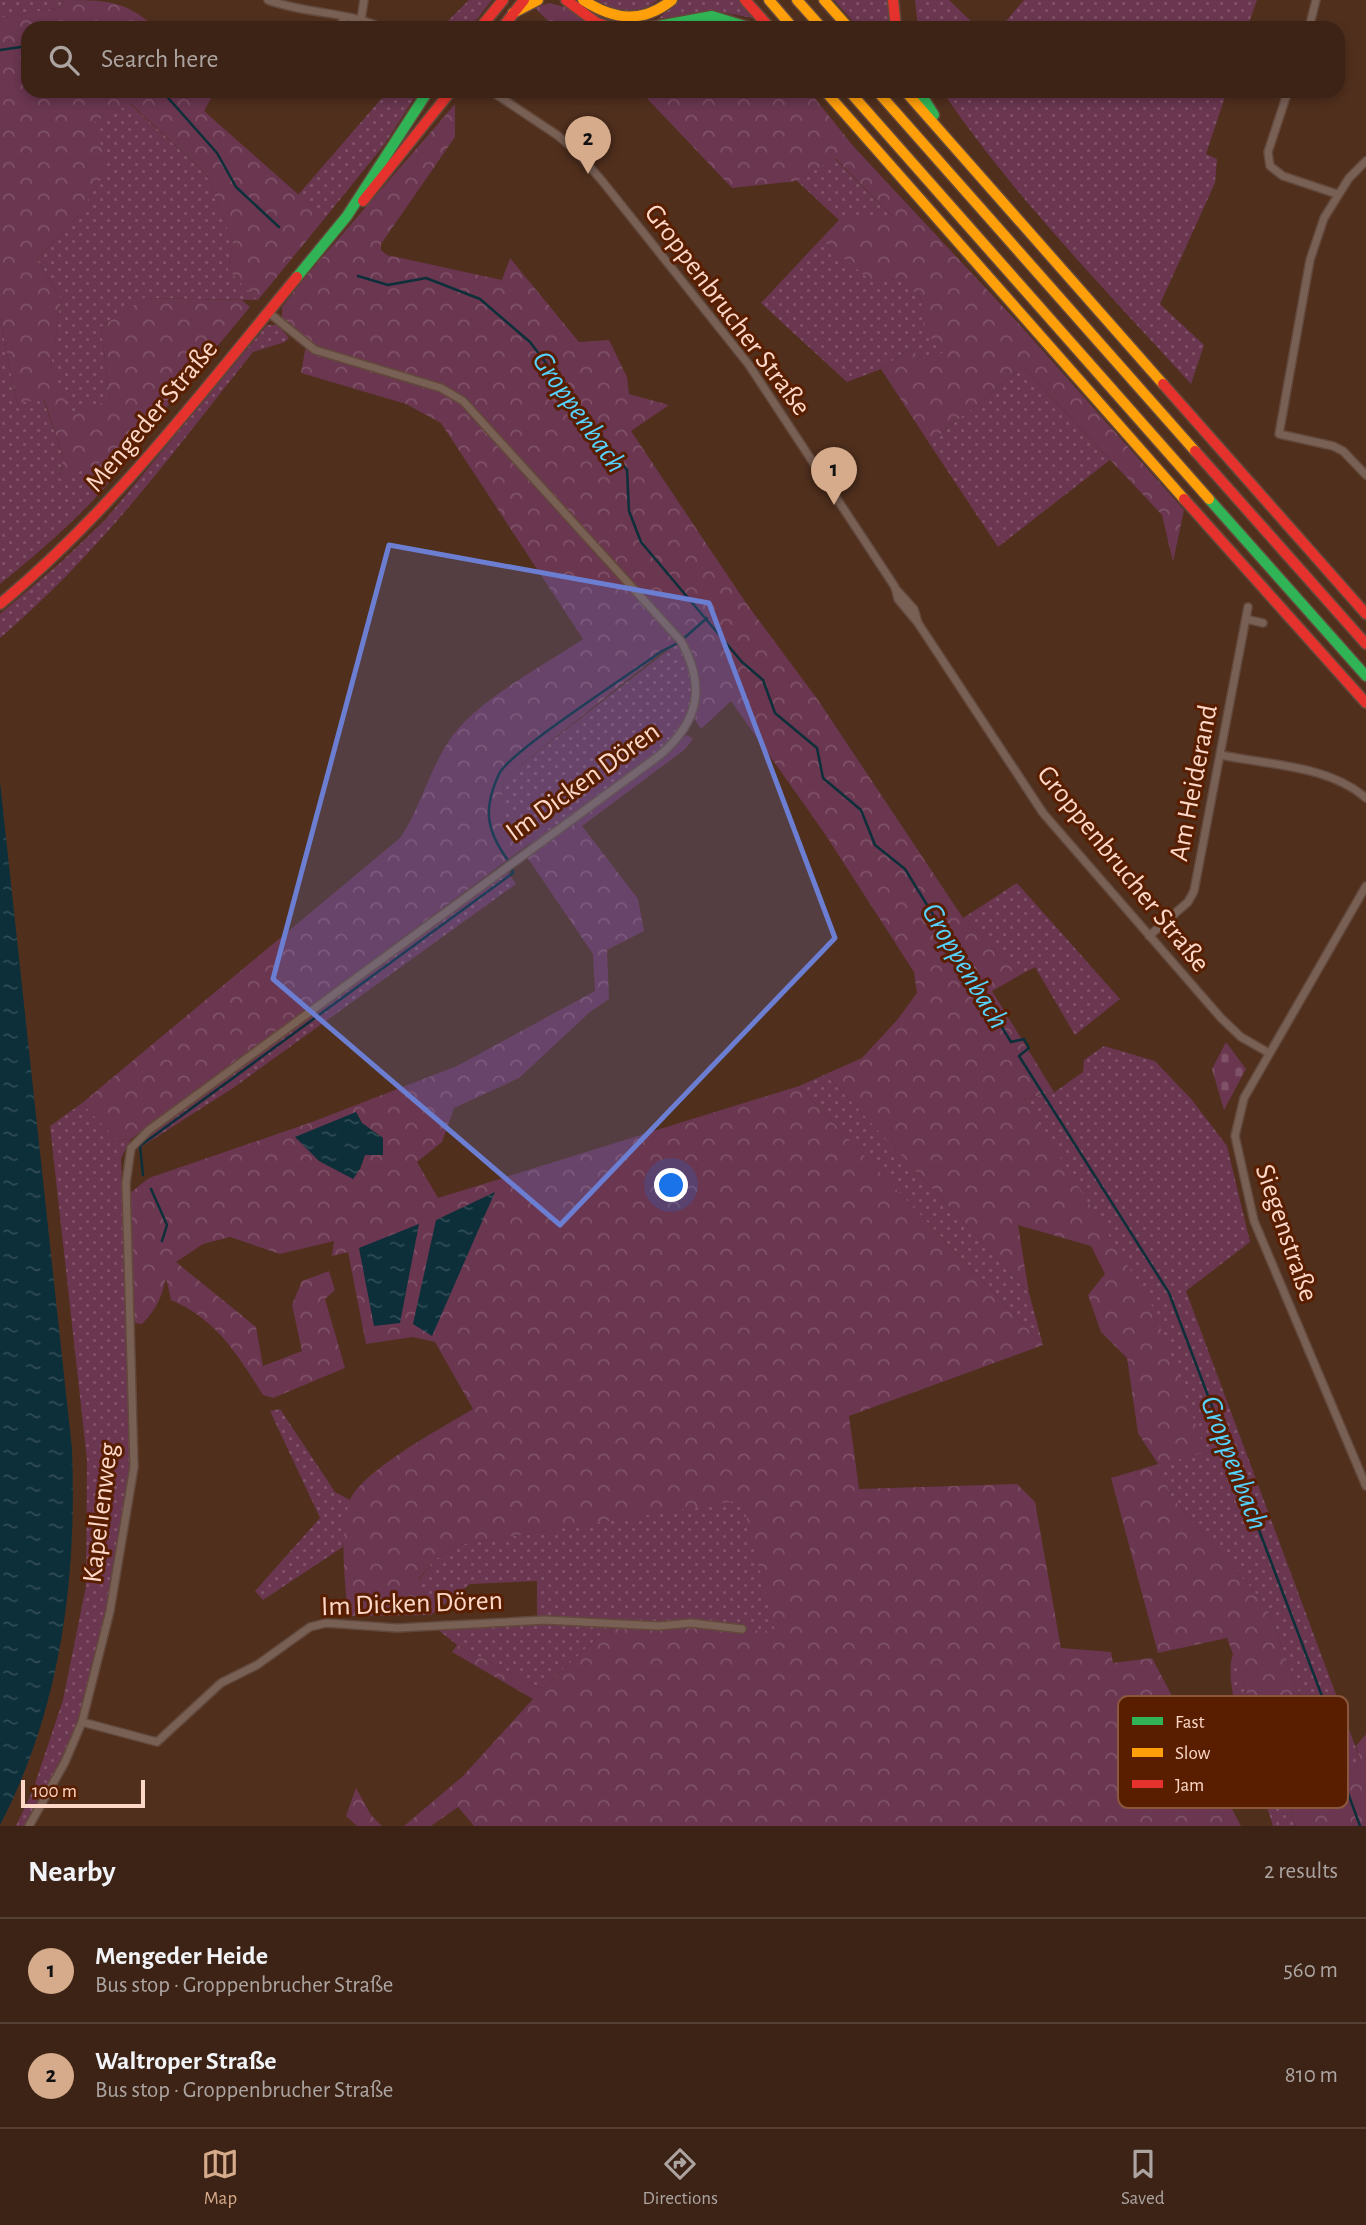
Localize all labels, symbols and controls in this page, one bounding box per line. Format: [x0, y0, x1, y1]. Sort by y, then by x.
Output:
search box [21, 21, 1345, 98]
icon: search [45, 41, 83, 79]
text: Search here [101, 46, 219, 72]
pin: 2 [565, 116, 611, 174]
street label: Groppenbrucher Straße [639, 199, 815, 421]
street label: Mengeder Straße [81, 335, 223, 497]
water label: Groppenbach [526, 346, 632, 478]
pin: 1 [811, 447, 857, 505]
street label: Am Heiderand [1165, 702, 1223, 864]
street label: Im Dicken Dören [501, 717, 665, 847]
street label: Groppenbrucher Straße [1031, 761, 1215, 977]
water label: Groppenbach [916, 898, 1014, 1034]
street label: Siegenstraße [1249, 1161, 1323, 1305]
your location [654, 1168, 688, 1202]
water label: Groppenbach [1195, 1392, 1273, 1534]
street label: Kapellenweg [79, 1441, 124, 1584]
street label: Im Dicken Dören [321, 1587, 503, 1621]
legend [1118, 1696, 1348, 1808]
text: Fast [1175, 1713, 1205, 1732]
text: Slow [1175, 1744, 1211, 1763]
text: Jam [1175, 1776, 1204, 1795]
scale bar [21, 1777, 145, 1809]
text: 100 m [32, 1782, 77, 1801]
text: Nearby [28, 1857, 116, 1887]
text: 2 results [1264, 1860, 1338, 1883]
text: Mengeder Heide [95, 1943, 268, 1969]
text: 1 [47, 1959, 55, 1982]
text: 560 m [1283, 1959, 1338, 1982]
text: Bus stop · Groppenbrucher Straße [95, 1974, 393, 1997]
text: Waltroper Straße [95, 2048, 277, 2074]
text: 2 [46, 2064, 56, 2087]
text: 810 m [1285, 2064, 1338, 2087]
text: Bus stop · Groppenbrucher Straße [95, 2079, 393, 2102]
tab: Map [201, 2145, 239, 2210]
tab: Directions [642, 2145, 718, 2210]
tab: Saved [1121, 2145, 1165, 2210]

